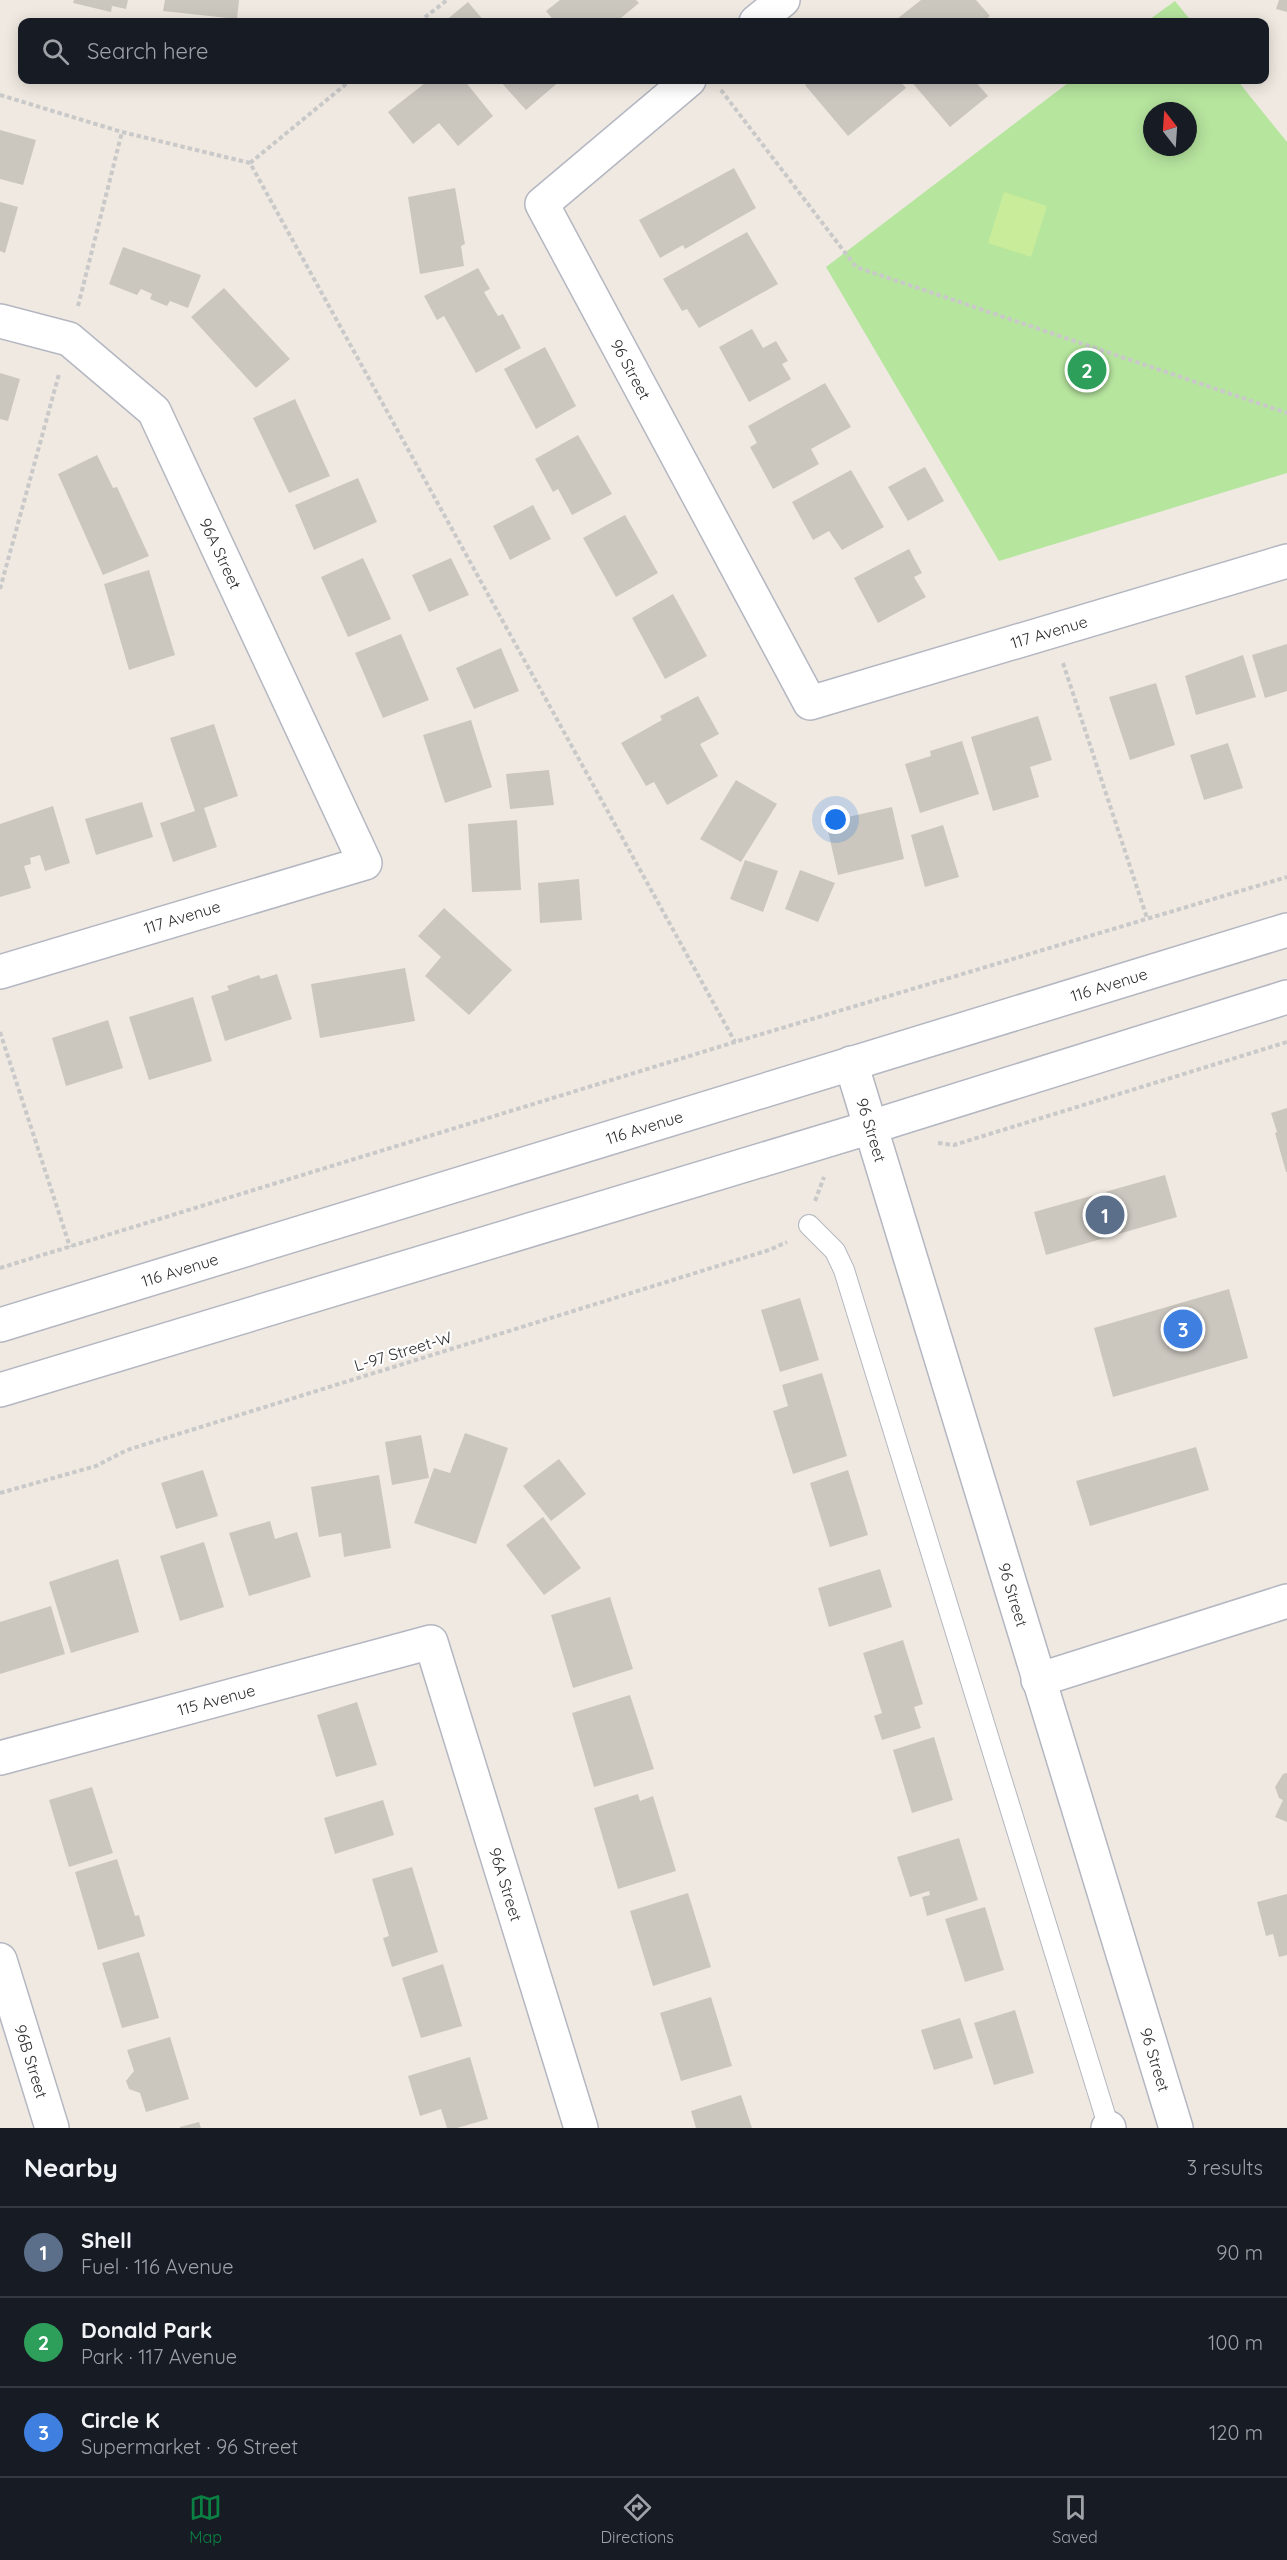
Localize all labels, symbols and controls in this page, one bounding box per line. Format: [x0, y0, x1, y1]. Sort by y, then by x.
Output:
search box [18, 18, 1269, 84]
icon: search [39, 35, 72, 68]
text: Search here [87, 37, 208, 65]
north arrow [1143, 102, 1197, 156]
street label: 96 Street [606, 336, 655, 403]
pin: 2 [1068, 348, 1106, 392]
street label: 96A Street [195, 515, 246, 592]
street label: 117 Avenue [1008, 611, 1090, 653]
your location [821, 805, 850, 834]
street label: 117 Avenue [141, 896, 223, 938]
street label: 116 Avenue [1068, 963, 1150, 1006]
street label: 96 Street [852, 1096, 891, 1164]
street label: 116 Avenue [603, 1106, 685, 1148]
pin: 1 [1086, 1192, 1124, 1238]
street label: 116 Avenue [139, 1249, 221, 1291]
pin: 3 [1164, 1306, 1202, 1352]
street label: L-97 Street-W [352, 1327, 454, 1375]
street label: 96 Street [994, 1560, 1032, 1629]
street label: 115 Avenue [175, 1680, 257, 1720]
street label: 96A Street [485, 1845, 527, 1924]
street label: 96B Street [11, 2022, 52, 2101]
street label: 96 Street [1136, 2025, 1174, 2094]
text: Nearby [24, 2151, 118, 2184]
text: 3 results [1187, 2155, 1263, 2180]
text: Shell [81, 2226, 132, 2254]
text: 1 [40, 2240, 47, 2265]
text: 90 m [1216, 2240, 1263, 2265]
text: Fuel · 116 Avenue [81, 2254, 234, 2279]
text: Donald Park [81, 2316, 212, 2344]
text: 2 [38, 2330, 49, 2355]
text: 100 m [1208, 2330, 1263, 2355]
text: Park · 117 Avenue [81, 2344, 237, 2369]
text: Circle K [81, 2406, 160, 2434]
text: 3 [38, 2420, 49, 2445]
text: 120 m [1209, 2420, 1263, 2445]
text: Supermarket · 96 Street [81, 2434, 298, 2459]
tab: Map [189, 2491, 222, 2547]
tab: Directions [601, 2491, 674, 2547]
tab: Saved [1052, 2491, 1098, 2547]

